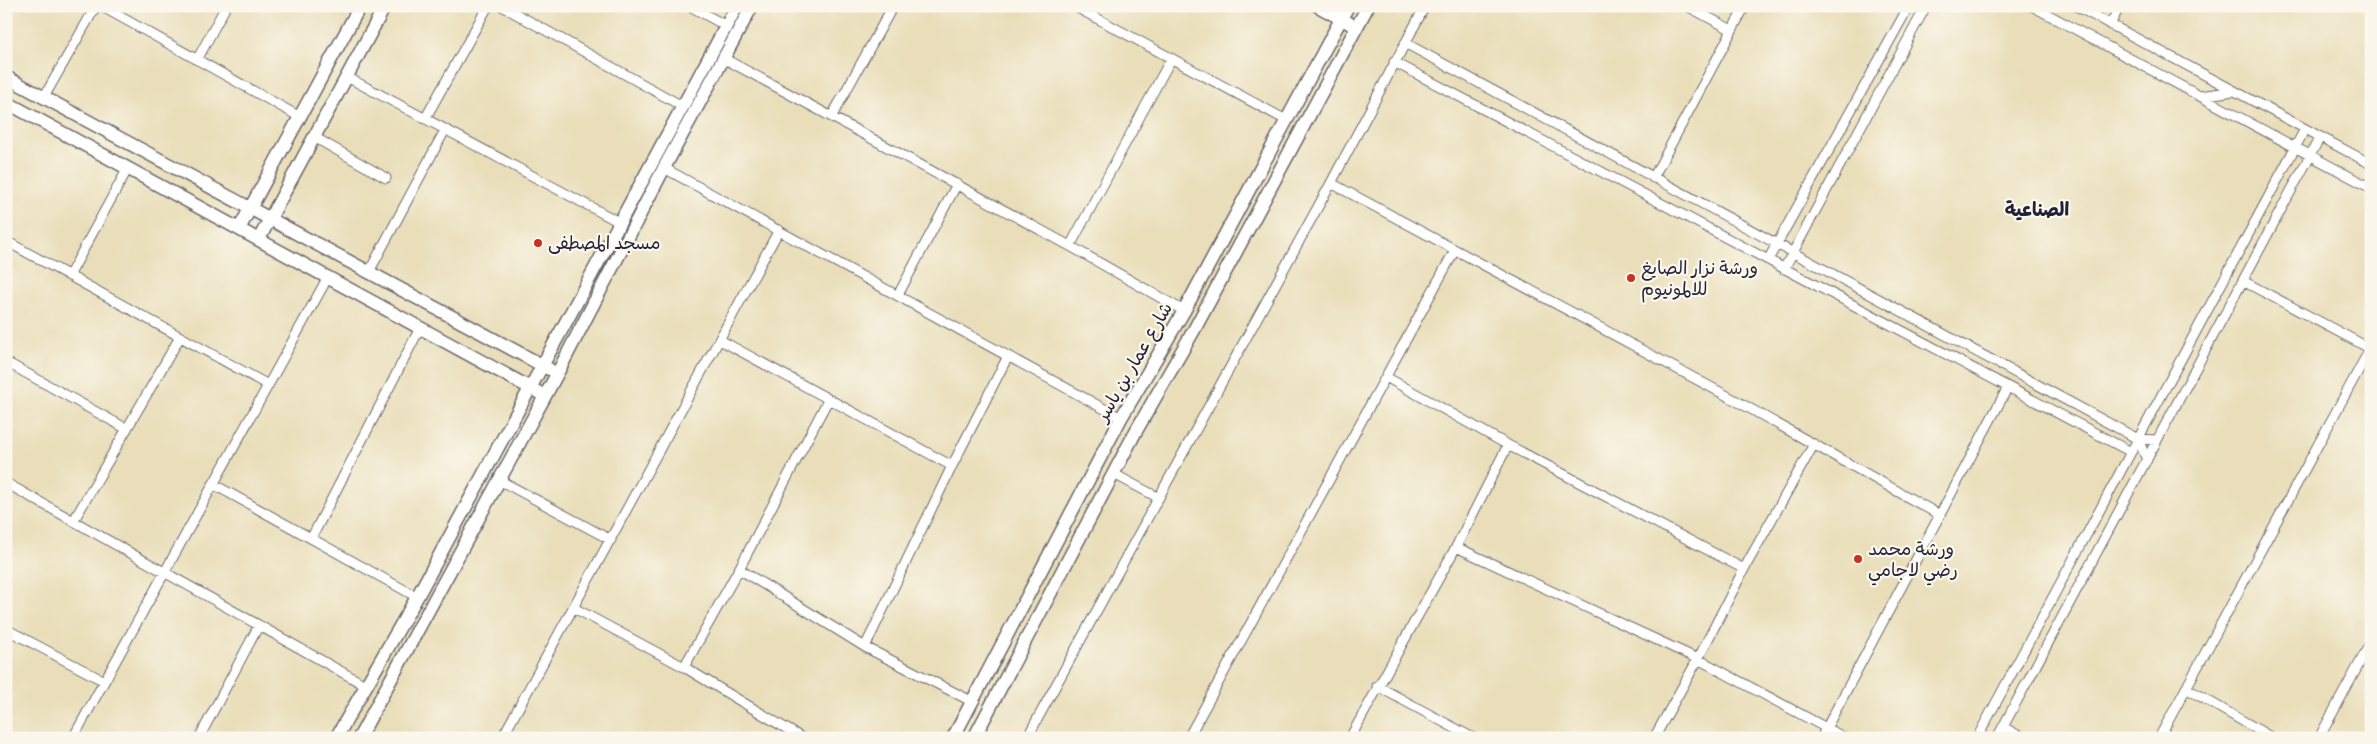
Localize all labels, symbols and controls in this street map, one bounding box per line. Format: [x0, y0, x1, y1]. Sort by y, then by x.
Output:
district label: الصناعية [2005, 198, 2069, 221]
place label: مسجد المصطفى [548, 232, 661, 254]
marker: مسجد المصطفى [532, 237, 544, 249]
place label: ورشة نزار الصايغ للالمونيوم [1641, 257, 1758, 303]
marker: ورشة نزار الصايغ للالمونيوم [1625, 272, 1637, 284]
street label: شارع عمار بن ياسر [1090, 298, 1178, 428]
place label: ورشة محمد رضي لاجامي [1868, 538, 1958, 586]
marker: ورشة محمد رضي لاجامي [1852, 553, 1864, 565]

